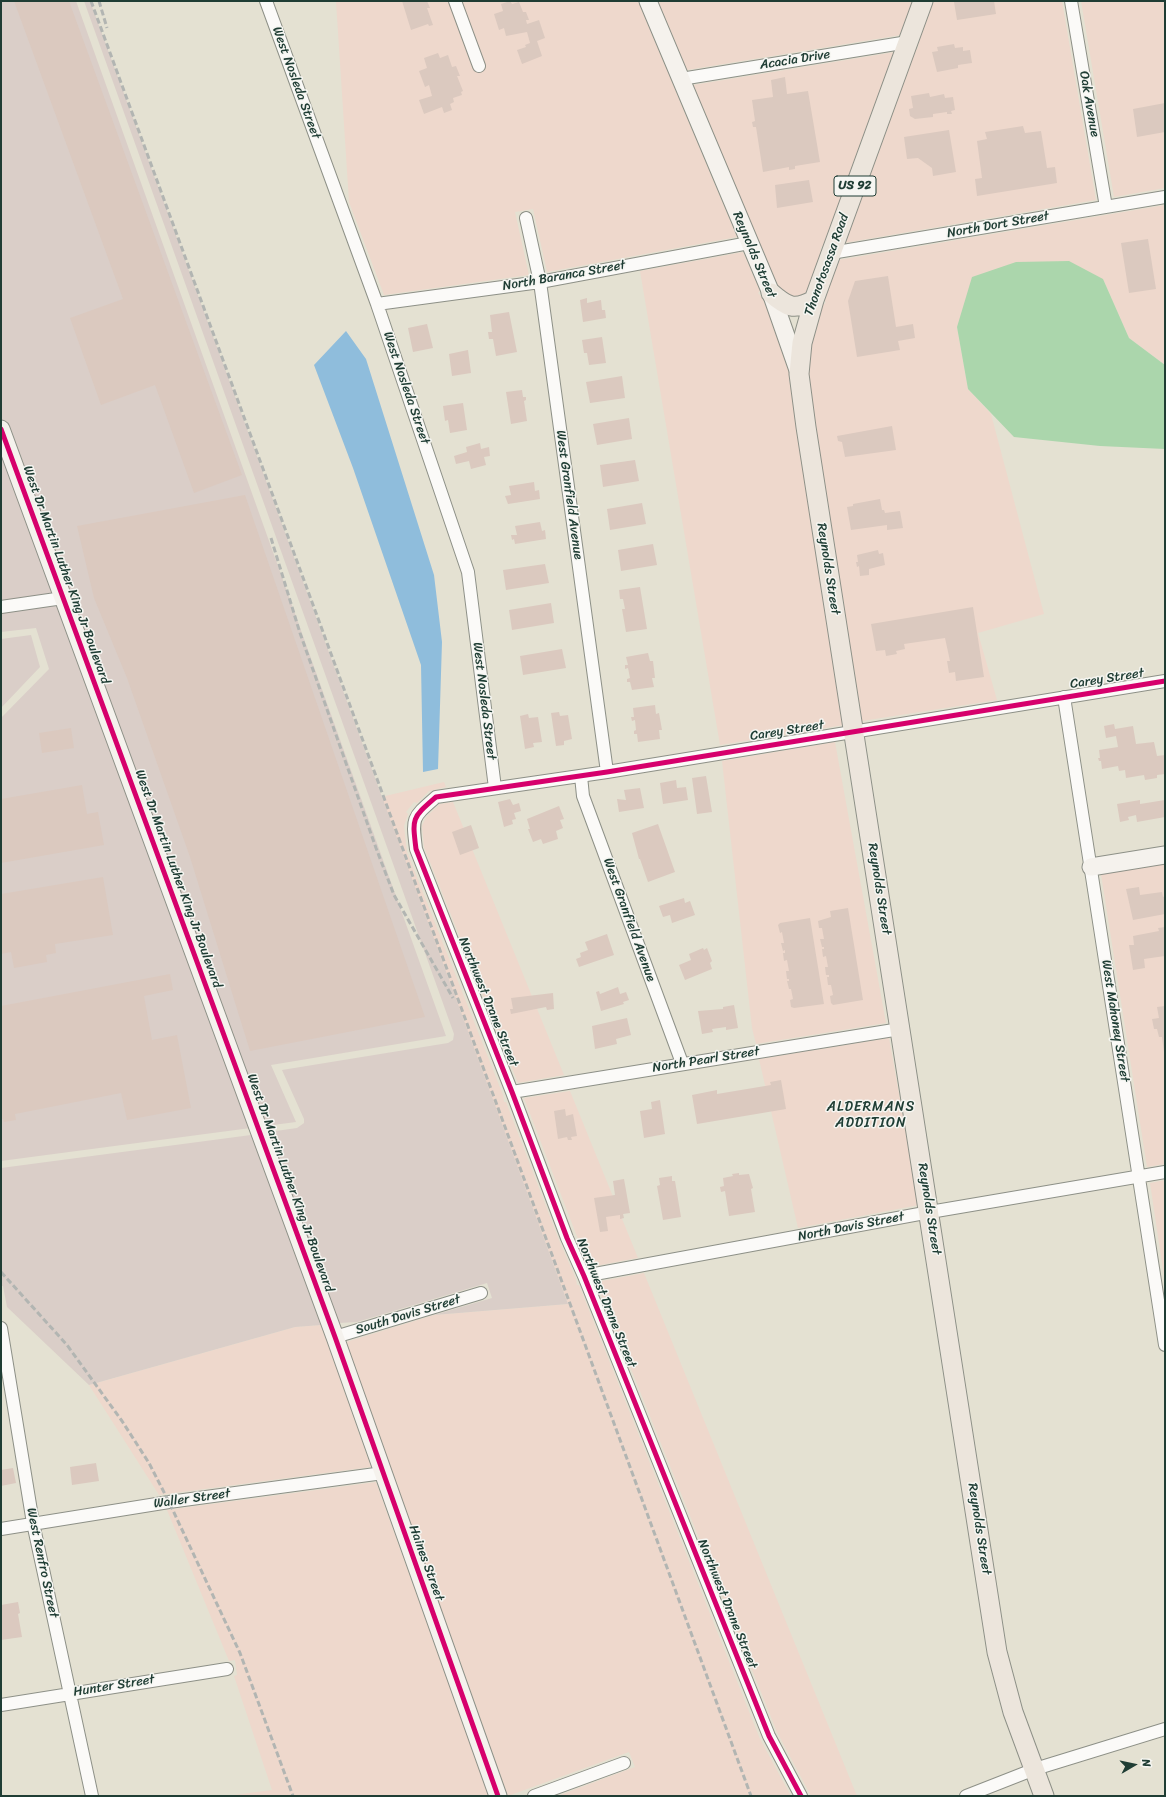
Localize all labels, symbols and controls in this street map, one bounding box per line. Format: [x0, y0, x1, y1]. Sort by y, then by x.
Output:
street label: West Nosleda Street [268, 25, 324, 141]
street label: Acacia Drive [759, 47, 831, 73]
street label: Oak Avenue [1076, 70, 1102, 138]
road number: US 92 [834, 176, 876, 196]
street label: North Dort Street [946, 208, 1050, 242]
street label: Reynolds Street [729, 209, 779, 301]
street label: Thonotosassa Road [801, 212, 853, 318]
street label: North Baranca Street [501, 258, 627, 294]
street label: West Nosleda Street [379, 330, 433, 446]
street label: West Granfield Avenue [552, 429, 586, 561]
street label: West Dr Martin Luther King Jr Boulevard [19, 464, 113, 686]
street label: Reynolds Street [813, 522, 843, 616]
street label: West Nosleda Street [469, 641, 499, 761]
street label: Carey Street [1069, 665, 1145, 693]
street label: Carey Street [749, 717, 825, 745]
street label: West Dr Martin Luther King Jr Boulevard [131, 768, 225, 990]
street label: Reynolds Street [864, 842, 894, 936]
street label: West Granfield Avenue [599, 856, 659, 984]
street label: Northwest Drane Street [455, 935, 521, 1069]
street label: West Mahoney Street [1098, 959, 1132, 1083]
street label: North Pearl Street [651, 1044, 761, 1076]
street label: West Dr Martin Luther King Jr Boulevard [243, 1072, 337, 1294]
district label: ALDERMANS ADDITION [828, 1099, 914, 1132]
street label: Reynolds Street [914, 1162, 944, 1256]
street label: North Davis Street [797, 1209, 905, 1245]
street label: Northwest Drane Street [573, 1236, 639, 1370]
street label: South Davis Street [354, 1292, 462, 1338]
street label: Reynolds Street [964, 1482, 994, 1576]
street label: Waller Street [153, 1486, 231, 1512]
street label: West Renfro Street [23, 1507, 61, 1619]
street label: Haines Street [405, 1523, 447, 1603]
street label: Northwest Drane Street [694, 1537, 760, 1671]
street label: Hunter Street [72, 1672, 156, 1700]
north arrow [1114, 1745, 1154, 1785]
text: N [1136, 1758, 1156, 1768]

